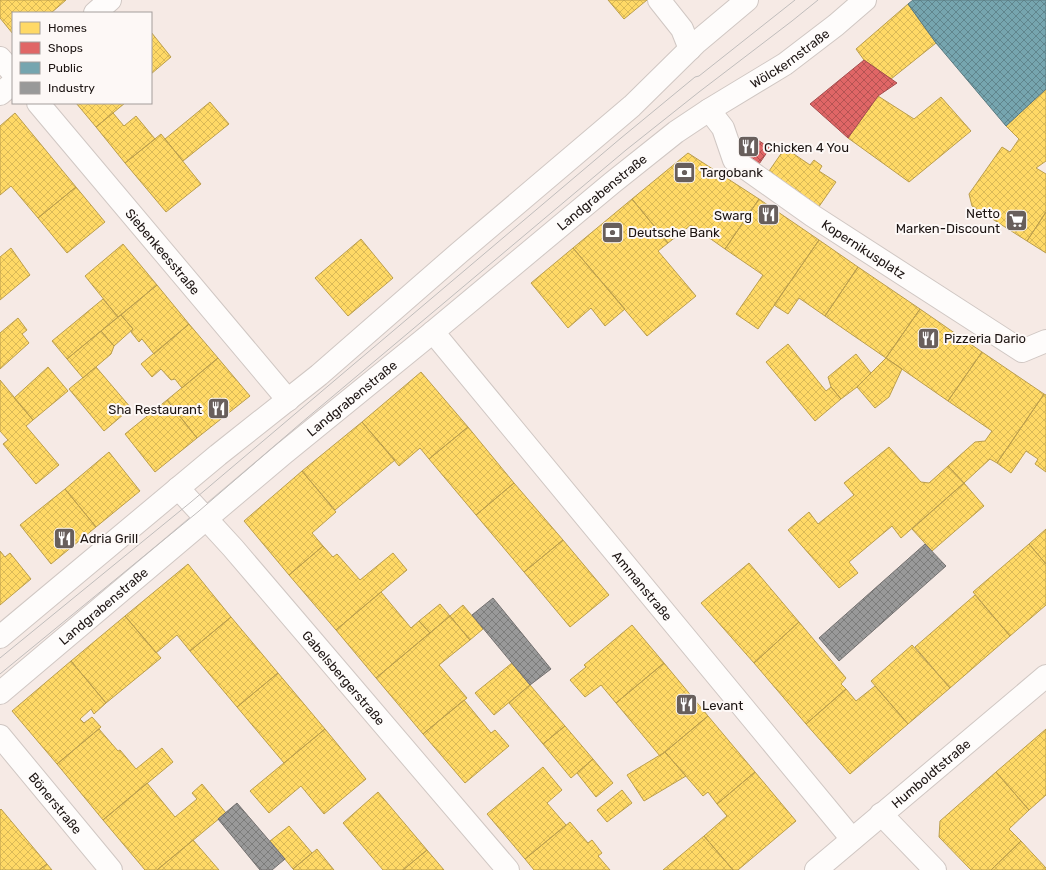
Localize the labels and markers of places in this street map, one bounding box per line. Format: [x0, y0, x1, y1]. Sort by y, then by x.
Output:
restaurant icon: Chicken 4 You [736, 134, 762, 160]
place label: Chicken 4 You [764, 140, 849, 155]
bank icon: Targobank [672, 159, 698, 185]
place label: Targobank [700, 165, 763, 181]
restaurant icon: Swarg [755, 202, 781, 228]
place label: Netto Marken-Discount [896, 206, 1000, 236]
supermarket icon: Netto Marken-Discount [1003, 207, 1029, 233]
place label: Swarg [714, 208, 752, 224]
bank icon: Deutsche Bank [599, 219, 625, 245]
place label: Deutsche Bank [628, 225, 720, 240]
restaurant icon: Pizzeria Dario [916, 325, 942, 351]
place label: Pizzeria Dario [944, 331, 1026, 346]
restaurant icon: Sha Restaurant [205, 396, 231, 422]
place label: Sha Restaurant [108, 402, 202, 417]
restaurant icon: Adria Grill [52, 525, 78, 551]
place label: Adria Grill [80, 531, 138, 546]
restaurant icon: Levant [673, 692, 699, 718]
place label: Levant [702, 698, 743, 713]

